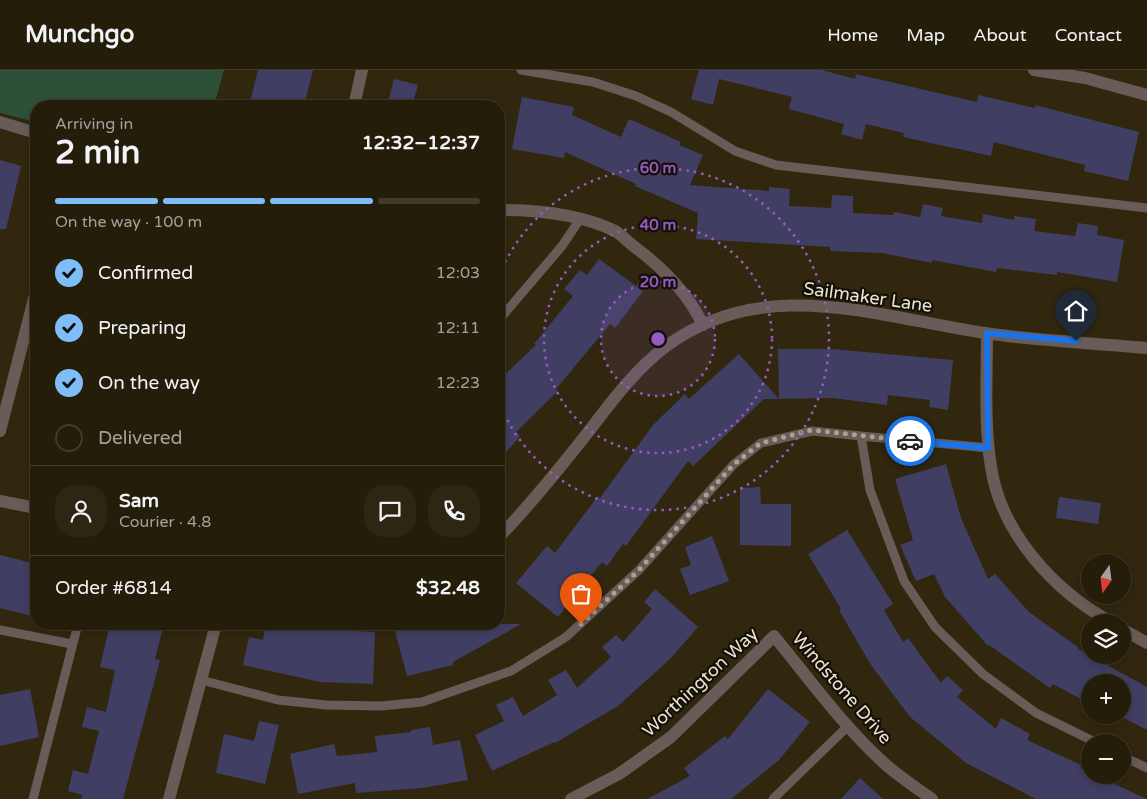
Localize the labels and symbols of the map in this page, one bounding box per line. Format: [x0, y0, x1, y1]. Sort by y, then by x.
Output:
text: 60 m [640, 159, 676, 177]
text: 40 m [640, 216, 676, 234]
text: 20 m [640, 273, 676, 291]
street label: Sailmaker Lane [802, 277, 934, 317]
pin [1055, 290, 1097, 341]
centre of rings [649, 330, 667, 348]
courier [885, 416, 935, 466]
north arrow [1081, 554, 1131, 604]
pin [560, 573, 602, 624]
street label: Worthington Way [638, 622, 763, 741]
street label: Windstone Drive [787, 627, 897, 749]

